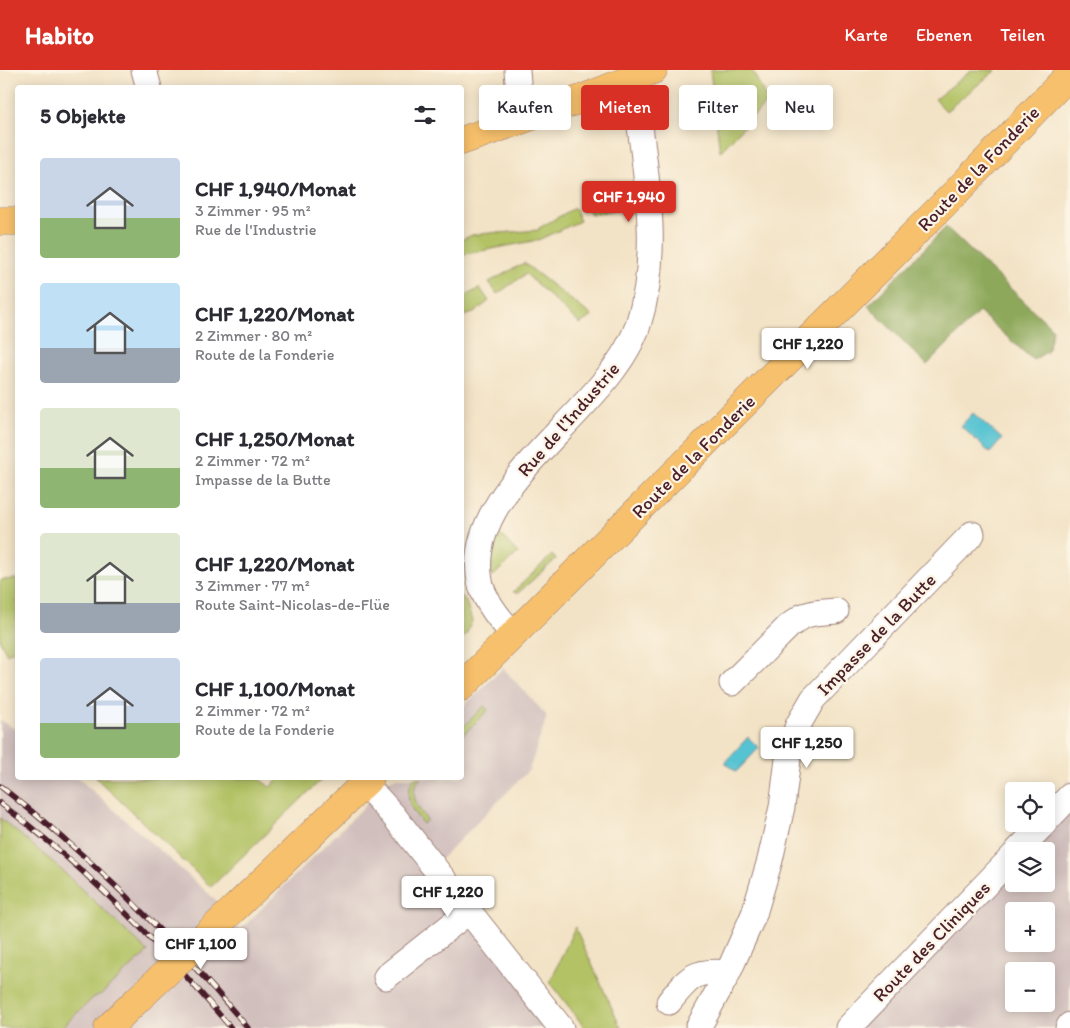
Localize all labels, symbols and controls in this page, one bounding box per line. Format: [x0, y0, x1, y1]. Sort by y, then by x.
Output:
text: Habito [25, 21, 94, 50]
text: Karte [845, 24, 888, 46]
text: Ebenen [916, 24, 972, 46]
text: Teilen [1000, 24, 1045, 46]
chip: Kaufen [479, 85, 571, 130]
chip: Mieten [581, 85, 669, 130]
chip: Filter [679, 85, 757, 130]
chip: Neu [767, 85, 833, 130]
icon: filters [411, 101, 439, 129]
street label: Route de la Fonderie [913, 101, 1044, 236]
text: 5 Objekte [40, 103, 126, 128]
text: CHF 1,940/Monat [195, 176, 356, 201]
icon: home [80, 178, 140, 238]
pin: CHF 1,940 [572, 180, 686, 223]
text: CHF 1,940 [593, 187, 665, 206]
text: 3 Zimmer · 95 m² [195, 201, 311, 220]
text: Rue de l'Industrie [195, 220, 316, 239]
text: CHF 1,220/Monat [195, 301, 354, 326]
icon: home [80, 303, 140, 363]
text: 2 Zimmer · 80 m² [195, 326, 312, 345]
pin: CHF 1,220 [751, 328, 865, 370]
text: CHF 1,220 [773, 334, 844, 353]
text: Route de la Fonderie [195, 345, 334, 364]
street label: Rue de l'Industrie [512, 357, 624, 481]
street label: Route de la Fonderie [627, 390, 760, 523]
text: CHF 1,250/Monat [195, 426, 354, 451]
icon: home [80, 428, 140, 488]
text: 2 Zimmer · 72 m² [195, 451, 310, 470]
text: Impasse de la Butte [195, 470, 331, 489]
text: CHF 1,220/Monat [195, 551, 354, 576]
icon: home [80, 553, 140, 613]
street label: Impasse de la Butte [812, 568, 941, 700]
text: 3 Zimmer · 77 m² [195, 576, 310, 595]
text: Route Saint-Nicolas-de-Flüe [195, 595, 390, 614]
text: CHF 1,100/Monat [195, 676, 355, 701]
icon: home [80, 678, 140, 738]
text: 2 Zimmer · 72 m² [195, 701, 310, 720]
text: Route de la Fonderie [195, 720, 334, 739]
pin: CHF 1,250 [750, 726, 864, 769]
text: CHF 1,250 [772, 733, 842, 752]
map controls [1005, 782, 1055, 1012]
button: locate [1005, 782, 1055, 832]
button: layers [1005, 842, 1055, 892]
pin: CHF 1,220 [391, 876, 505, 918]
street label: Route des Cliniques [868, 876, 995, 1007]
text: CHF 1,220 [413, 882, 484, 901]
button: + [1005, 902, 1055, 952]
pin: CHF 1,100 [144, 928, 258, 970]
text: CHF 1,100 [165, 934, 237, 953]
button: − [1005, 962, 1055, 1012]

